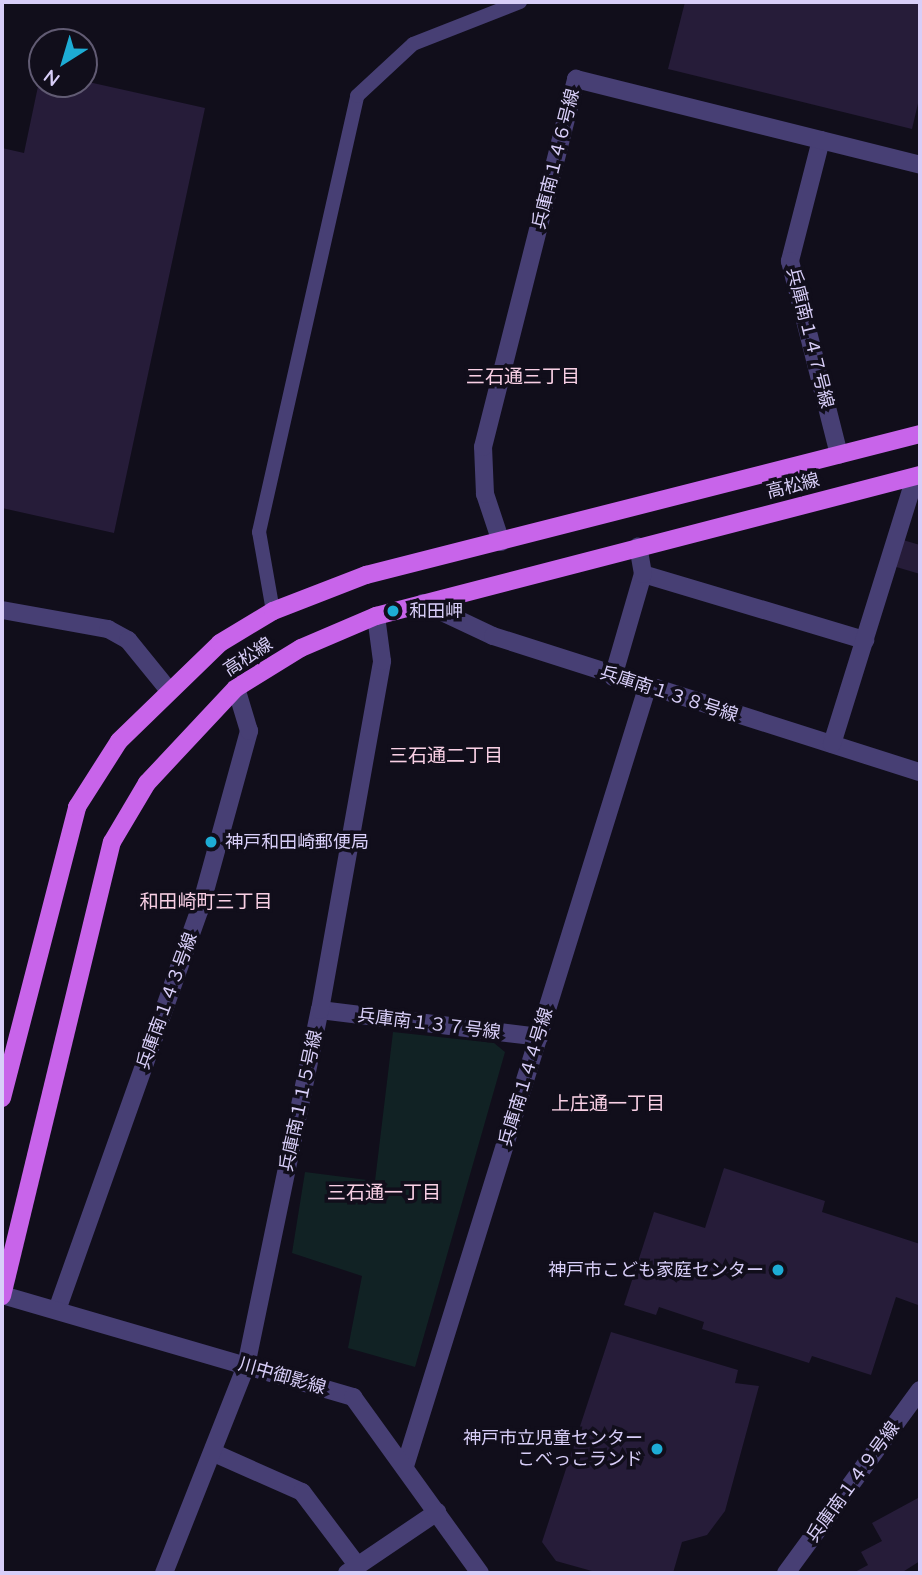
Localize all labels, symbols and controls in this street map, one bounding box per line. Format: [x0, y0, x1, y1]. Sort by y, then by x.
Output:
north arrow [28, 28, 98, 98]
text: N [39, 64, 64, 92]
street label: 兵庫南１４６号線 [528, 87, 584, 231]
street label: 兵庫南１４７号線 [782, 266, 838, 410]
district label: 三石通三丁目 [466, 366, 580, 388]
street label: 高松線 [764, 469, 822, 503]
place label: 和田岬 [409, 600, 463, 622]
marker: 和田岬 [383, 601, 403, 621]
street label: 高松線 [219, 633, 277, 681]
street label: 兵庫南１３８号線 [597, 661, 741, 727]
district label: 三石通二丁目 [389, 745, 503, 767]
place label: 神戸和田崎郵便局 [225, 831, 369, 853]
marker: 神戸和田崎郵便局 [203, 834, 219, 850]
district label: 和田崎町三丁目 [140, 891, 272, 913]
street label: 兵庫南１４３号線 [132, 930, 202, 1072]
street label: 兵庫南１３７号線 [356, 1005, 502, 1043]
street label: 兵庫南１４４号線 [495, 1005, 557, 1149]
street label: 兵庫南１１５号線 [275, 1028, 327, 1174]
district label: 上庄通一丁目 [551, 1093, 665, 1115]
district label: 三石通一丁目 [327, 1182, 441, 1204]
place label: 神戸市こども家庭センター [548, 1259, 764, 1281]
marker: 神戸市こども家庭センター [770, 1262, 786, 1278]
street label: 川中御影線 [236, 1353, 328, 1399]
street label: 兵庫南１４９号線 [802, 1417, 904, 1547]
place label: 神戸市立児童センター こべっこランド [463, 1428, 643, 1470]
marker: 神戸市立児童センター こべっこランド [649, 1441, 665, 1457]

